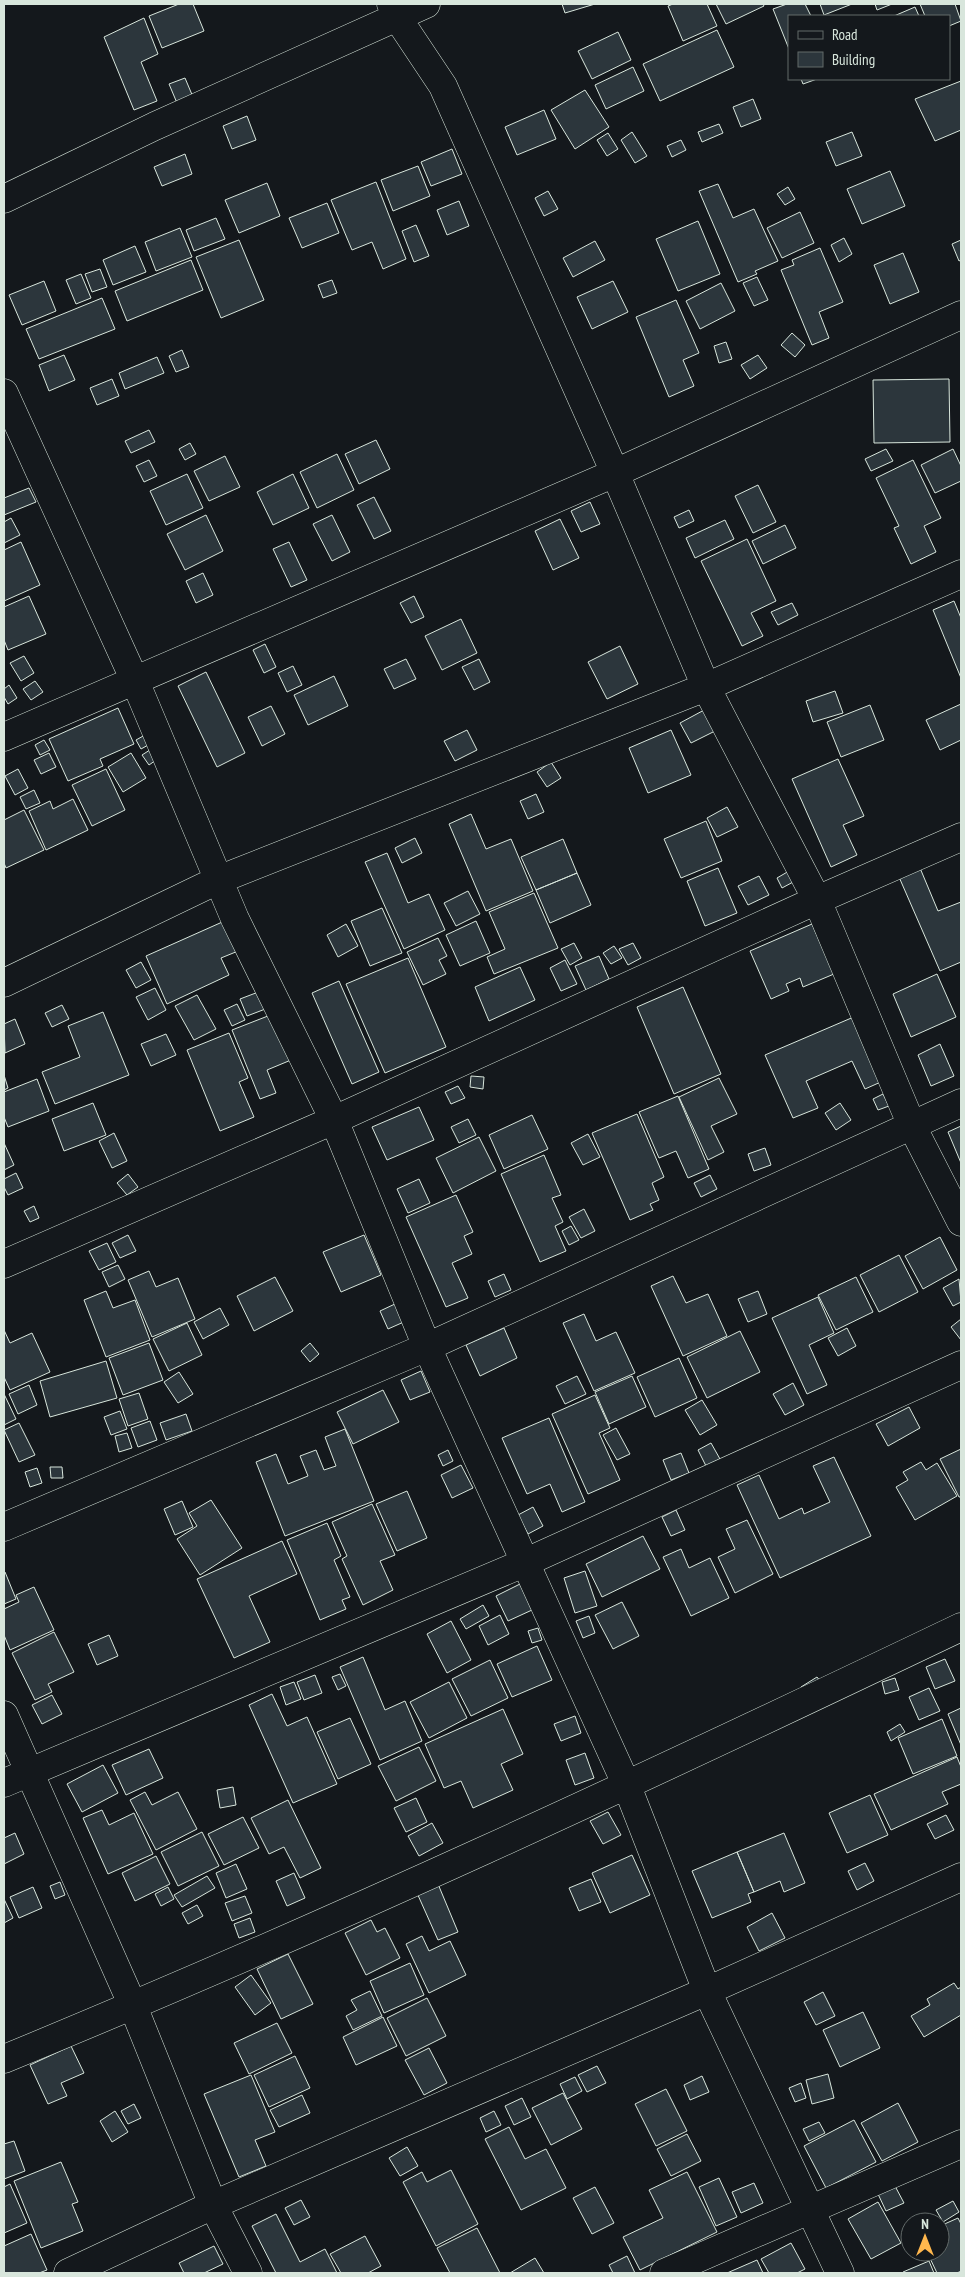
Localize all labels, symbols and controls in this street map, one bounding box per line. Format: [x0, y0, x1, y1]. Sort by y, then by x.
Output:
legend [788, 15, 950, 80]
text: Road [832, 25, 858, 44]
text: Building [832, 50, 875, 69]
north arrow [900, 2212, 950, 2262]
text: N [921, 2215, 929, 2233]

